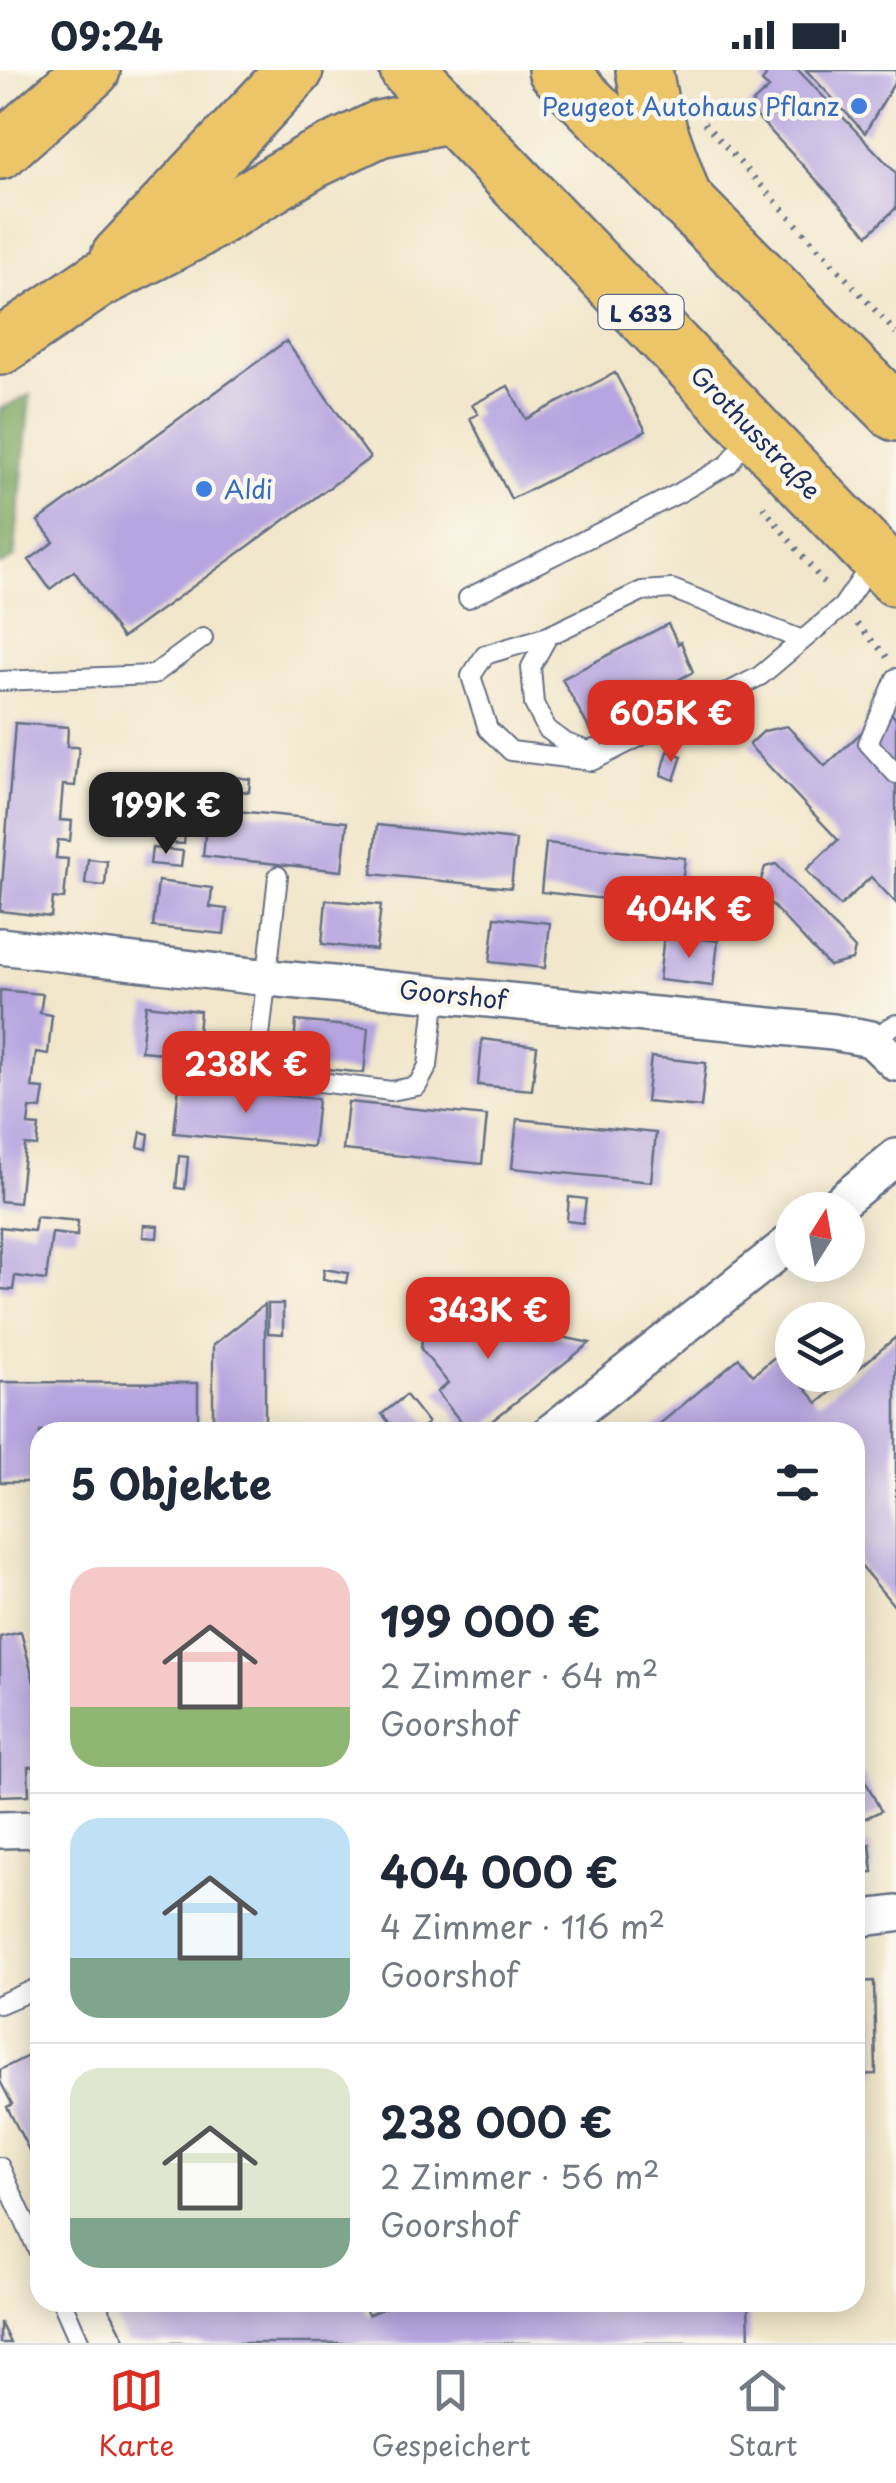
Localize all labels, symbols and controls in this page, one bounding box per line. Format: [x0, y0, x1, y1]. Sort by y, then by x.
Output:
text: 09:24 [50, 7, 163, 64]
place label: Peugeot Autohaus Pflanz [542, 87, 839, 125]
marker: Peugeot Autohaus Pflanz [848, 95, 870, 117]
road number: L 633 [598, 295, 684, 329]
street label: Grothusstraße [682, 356, 830, 508]
place label: Aldi [224, 470, 273, 508]
marker: Aldi [193, 478, 215, 500]
pin: 605K € [590, 680, 752, 765]
text: 605K € [609, 688, 733, 736]
pin: 199K € [85, 772, 247, 857]
text: 199K € [111, 780, 221, 828]
pin: 404K € [608, 876, 770, 961]
text: 404K € [626, 884, 752, 932]
street label: Goorshof [397, 969, 511, 1019]
pin: 238K € [165, 1031, 327, 1116]
text: 238K € [184, 1039, 308, 1087]
north arrow [775, 1192, 865, 1282]
map controls [775, 1192, 865, 1392]
pin: 343K € [407, 1277, 569, 1362]
text: 343K € [428, 1285, 548, 1333]
button: layers [775, 1302, 865, 1392]
text: 5 Objekte [70, 1451, 272, 1514]
icon: filters [770, 1455, 825, 1510]
text: 199 000 € [380, 1588, 600, 1651]
icon: home [150, 1607, 270, 1727]
text: 2 Zimmer · 64 m² [380, 1651, 658, 1699]
text: Goorshof [380, 1699, 519, 1747]
text: 404 000 € [380, 1839, 618, 1902]
icon: home [150, 1858, 270, 1978]
text: 4 Zimmer · 116 m² [380, 1902, 665, 1950]
text: Goorshof [380, 1950, 519, 1998]
text: 238 000 € [380, 2089, 612, 2152]
icon: home [150, 2108, 270, 2228]
text: 2 Zimmer · 56 m² [380, 2152, 660, 2200]
text: Goorshof [380, 2200, 519, 2248]
tab: Karte [99, 2363, 174, 2466]
tab: Gespeichert [371, 2363, 531, 2466]
tab: Start [728, 2363, 797, 2466]

